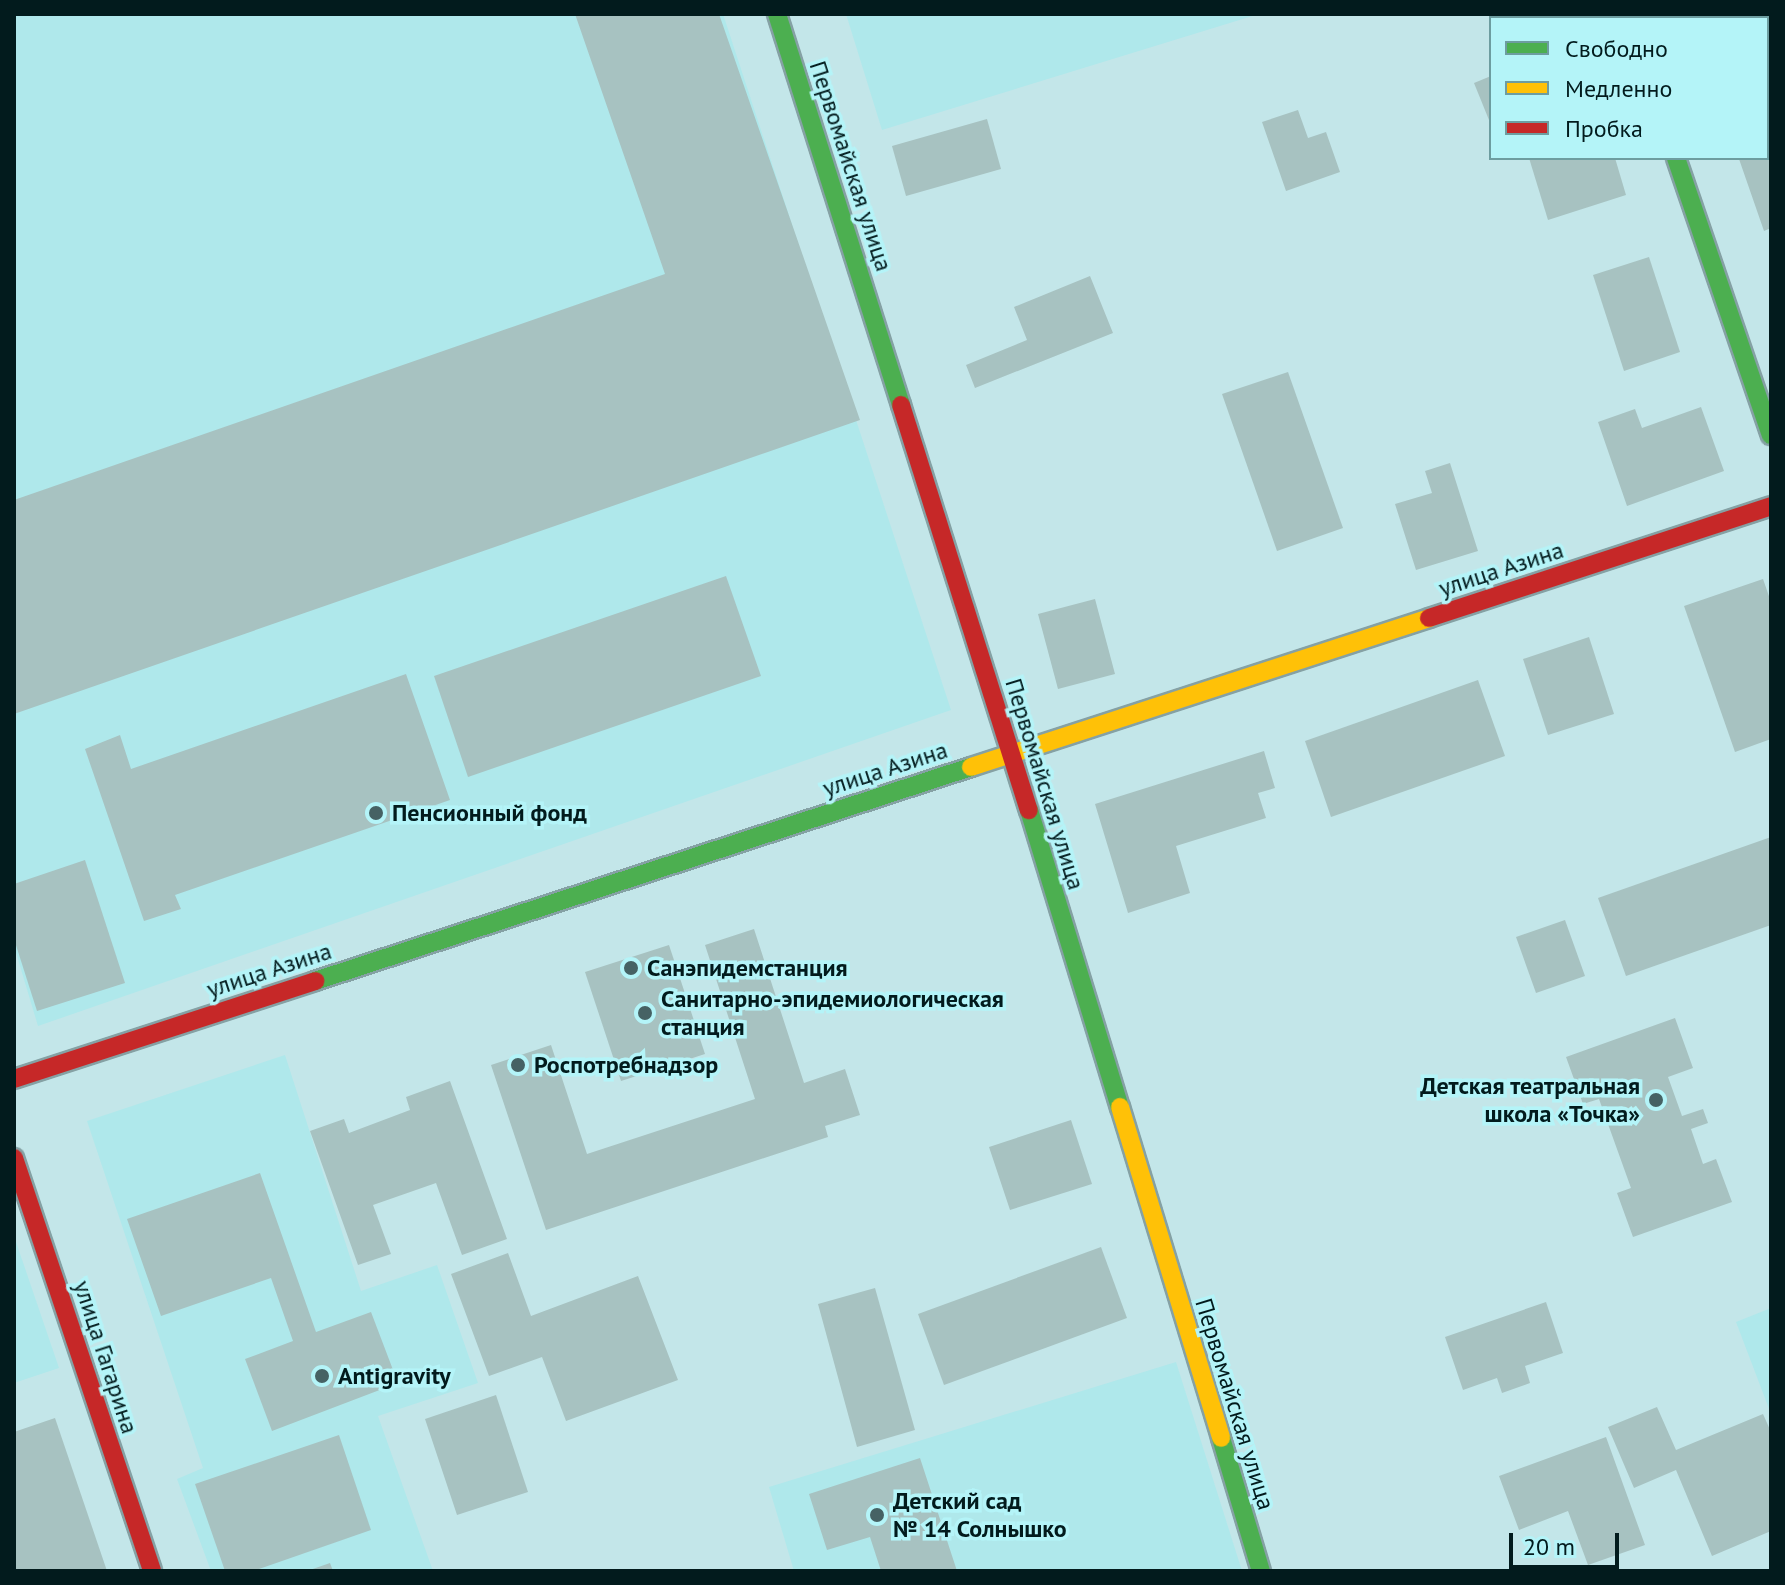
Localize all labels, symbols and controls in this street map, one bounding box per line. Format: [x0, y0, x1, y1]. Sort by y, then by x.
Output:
legend [1489, 16, 1769, 160]
text: Свободно [1565, 33, 1668, 64]
street label: Первомайская улица [803, 57, 899, 275]
text: Медленно [1565, 73, 1672, 104]
text: Пробка [1565, 113, 1643, 144]
street label: улица Азина [1435, 535, 1567, 603]
street label: Первомайская улица [999, 675, 1091, 893]
street label: улица Азина [819, 735, 951, 803]
place label: Пенсионный фонд [392, 799, 587, 827]
marker: Пенсионный фонд [367, 804, 385, 822]
street label: улица Азина [203, 936, 335, 1004]
place label: Санэпидемстанция [647, 954, 848, 982]
marker: Санэпидемстанция [622, 959, 640, 977]
place label: Санитарно-эпидемиологическая станция [661, 985, 1004, 1041]
marker: Санитарно-эпидемиологическая станция [636, 1004, 654, 1022]
place label: Роспотребнадзор [534, 1051, 718, 1079]
marker: Роспотребнадзор [509, 1056, 527, 1074]
place label: Детская театральная школа «Точка» [1420, 1072, 1640, 1128]
marker: Детская театральная школа «Точка» [1647, 1091, 1665, 1109]
street label: улица Гагарина [68, 1277, 144, 1437]
street label: Первомайская улица [1189, 1295, 1281, 1513]
place label: Antigravity [338, 1362, 451, 1390]
marker: Antigravity [313, 1367, 331, 1385]
place label: Детский сад № 14 Солнышко [893, 1487, 1067, 1543]
marker: Детский сад № 14 Солнышко [868, 1506, 886, 1524]
scale bar [1513, 1517, 1623, 1567]
text: 20 m [1523, 1531, 1575, 1562]

